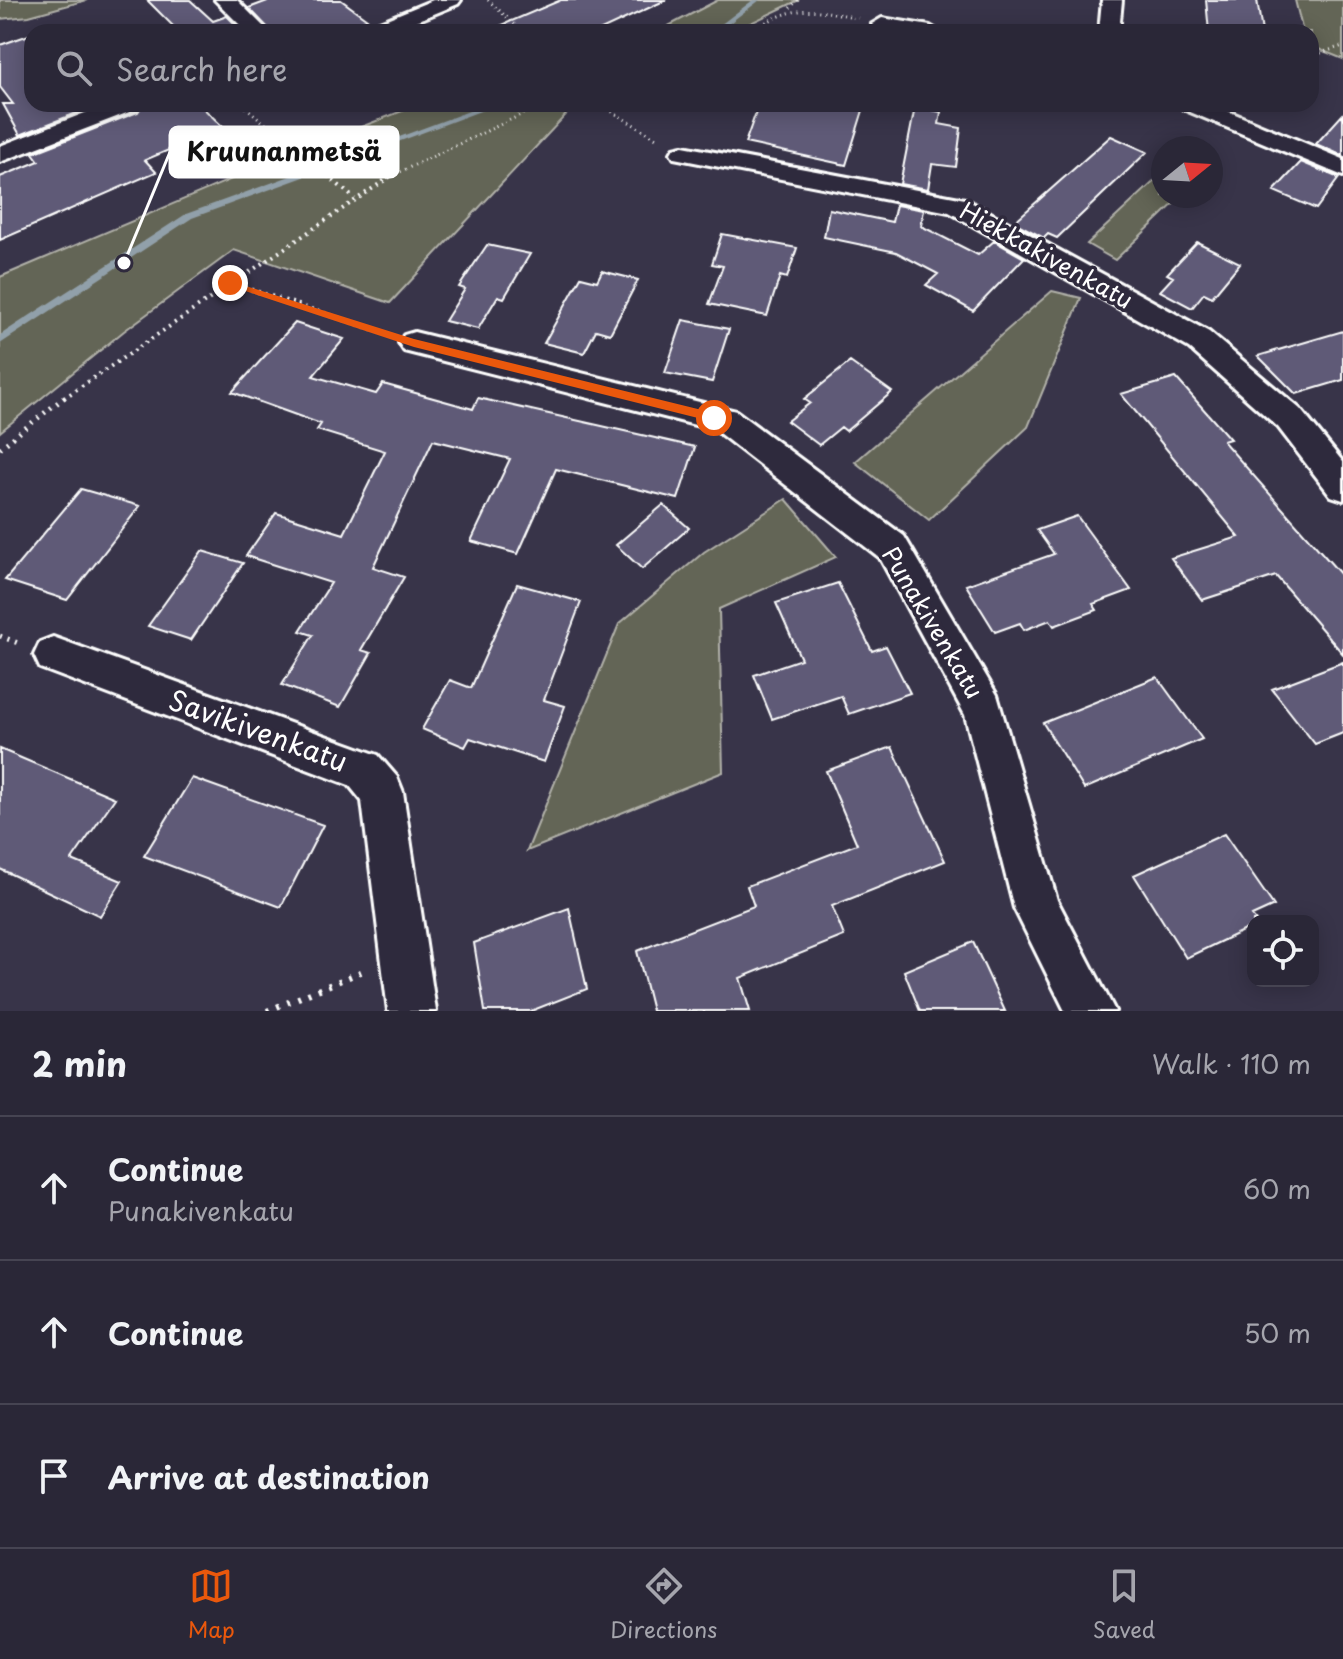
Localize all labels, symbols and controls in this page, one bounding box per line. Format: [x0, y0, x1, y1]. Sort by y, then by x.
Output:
search box [24, 24, 1319, 112]
icon: search [52, 46, 96, 90]
text: Search here [116, 46, 288, 91]
callout: Kruunanmetsä [170, 127, 398, 177]
text: Kruunanmetsä [186, 131, 382, 170]
north arrow [1151, 136, 1223, 208]
street label: Hiekkakivenkatu [954, 192, 1140, 317]
route end [212, 265, 248, 301]
route start [696, 400, 732, 436]
street label: Punakivenkatu [874, 539, 993, 705]
street label: Savikivenkatu [163, 677, 354, 782]
map controls [1247, 915, 1319, 987]
button: locate [1247, 915, 1319, 987]
text: 2 min [32, 1037, 127, 1089]
text: Walk · 110 m [1152, 1044, 1311, 1083]
text: Continue [108, 1146, 243, 1191]
icon: ahead [32, 1166, 76, 1210]
text: 60 m [1243, 1169, 1311, 1208]
text: Punakivenkatu [108, 1191, 294, 1230]
icon: ahead [32, 1310, 76, 1354]
text: Continue [108, 1310, 243, 1355]
text: 50 m [1244, 1313, 1311, 1352]
icon: arrive [32, 1454, 76, 1498]
text: Arrive at destination [108, 1454, 430, 1499]
tab: Map [188, 1564, 235, 1645]
tab: Directions [610, 1564, 717, 1645]
tab: Saved [1093, 1564, 1155, 1645]

